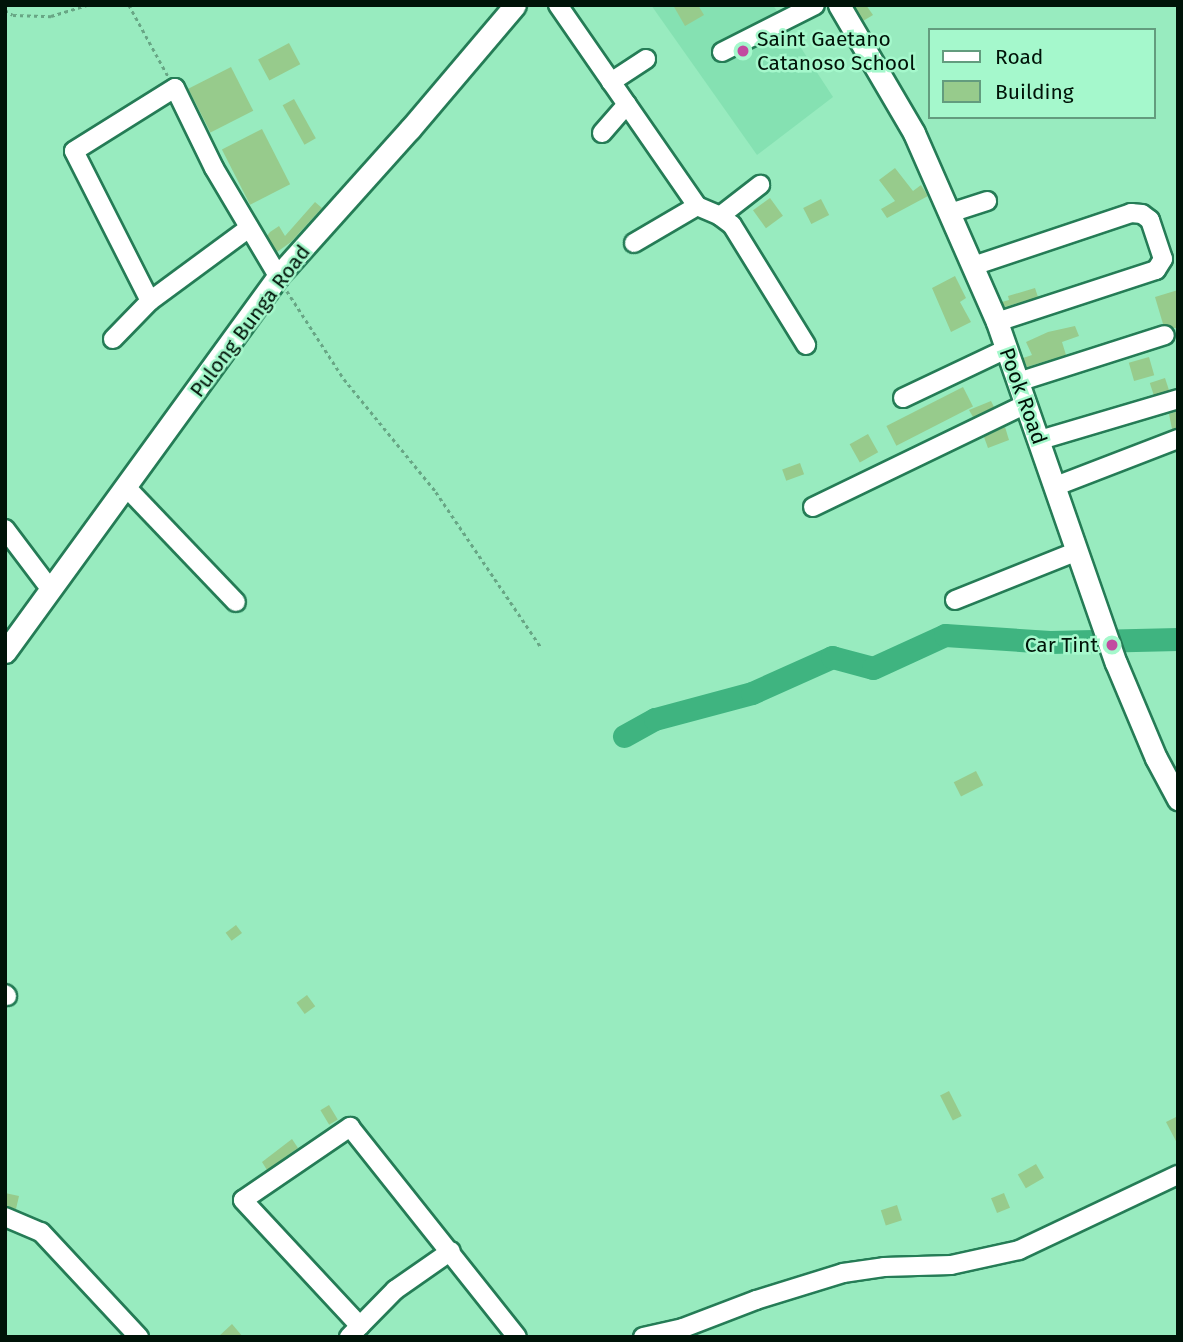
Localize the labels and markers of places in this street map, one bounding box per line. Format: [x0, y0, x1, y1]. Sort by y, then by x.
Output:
place label: Saint Gaetano Catanoso School [757, 26, 916, 76]
marker: Saint Gaetano Catanoso School [735, 43, 751, 59]
place label: Car Tint [1025, 632, 1098, 658]
marker: Car Tint [1104, 637, 1120, 653]

